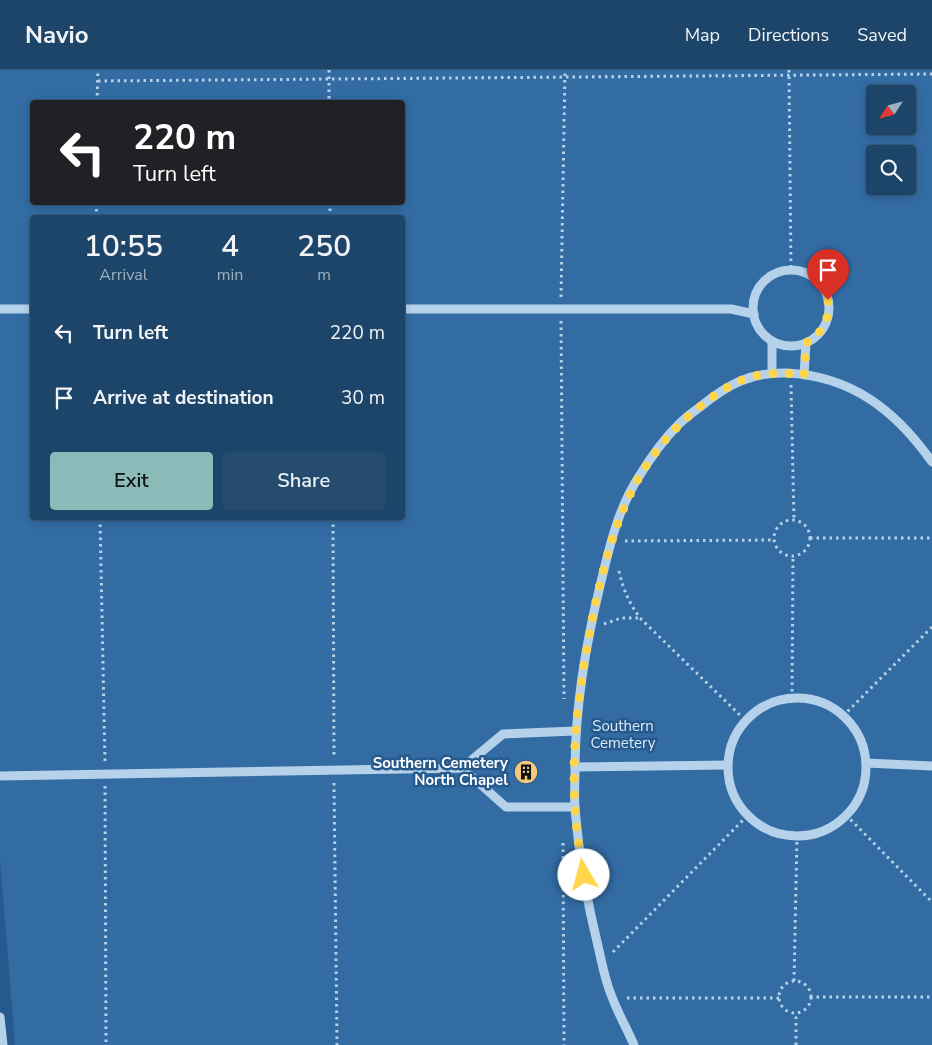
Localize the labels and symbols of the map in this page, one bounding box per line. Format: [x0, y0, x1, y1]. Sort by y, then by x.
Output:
north arrow [866, 85, 916, 135]
pin [807, 249, 849, 300]
park label: Southern Cemetery [590, 716, 656, 753]
place label: Southern Cemetery North Chapel [373, 753, 508, 790]
building icon: Southern Cemetery North Chapel [513, 759, 539, 785]
position arrow [557, 848, 609, 900]

